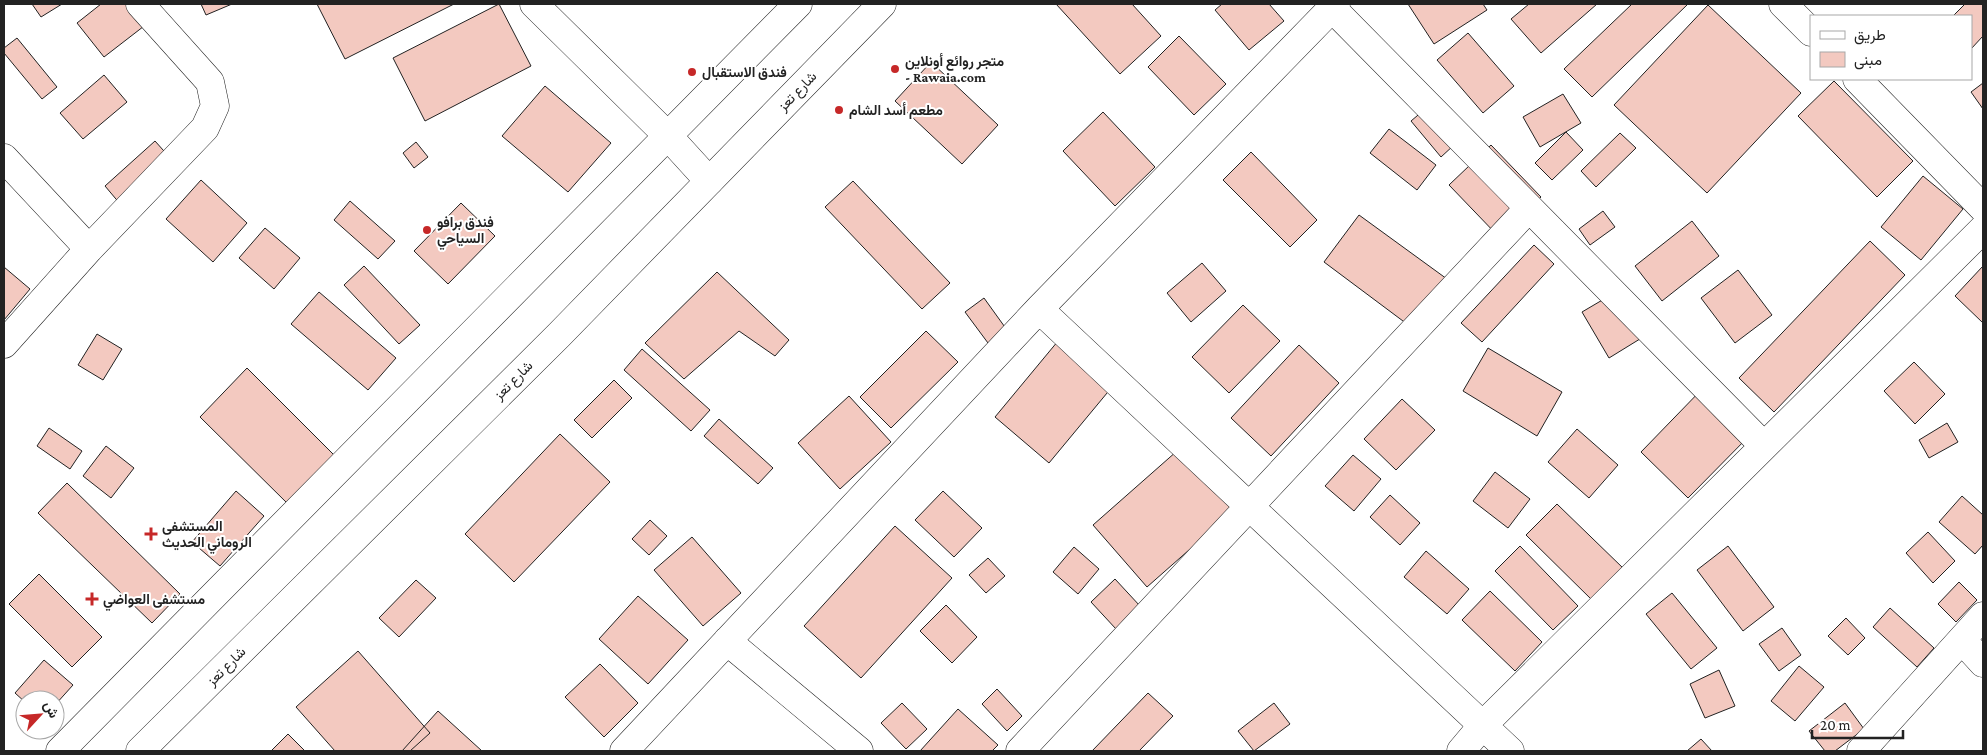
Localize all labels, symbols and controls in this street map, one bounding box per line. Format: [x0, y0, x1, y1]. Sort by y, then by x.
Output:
legend [1810, 15, 1972, 80]
text: طريق [1854, 27, 1886, 45]
text: مبنى [1854, 52, 1882, 70]
place label: متجر روائع أونلاين - Rawaia.com [905, 53, 1005, 85]
marker: متجر روائع أونلاين - Rawaia.com [889, 63, 901, 75]
place label: فندق الاستقبال [702, 64, 787, 81]
marker: فندق الاستقبال [686, 66, 698, 78]
street label: شارع تعز [774, 68, 822, 117]
place label: مطعم أسد الشام [849, 102, 943, 119]
marker: مطعم أسد الشام [833, 104, 845, 116]
place label: فندق برافو السياحي [437, 214, 494, 250]
marker: فندق برافو السياحي [421, 224, 433, 236]
street label: شارع تعز [489, 357, 538, 406]
place label: المستشفى الروماني الحديث [162, 518, 252, 554]
marker: المستشفى الروماني الحديث [144, 527, 158, 541]
place label: مستشفى العواضي [103, 591, 205, 611]
marker: مستشفى العواضي [85, 592, 99, 606]
street label: شارع تعز [202, 643, 251, 692]
north arrow [15, 690, 65, 740]
text: ش [40, 698, 63, 721]
scale bar [1812, 708, 1903, 740]
text: 20 m [1820, 717, 1851, 733]

